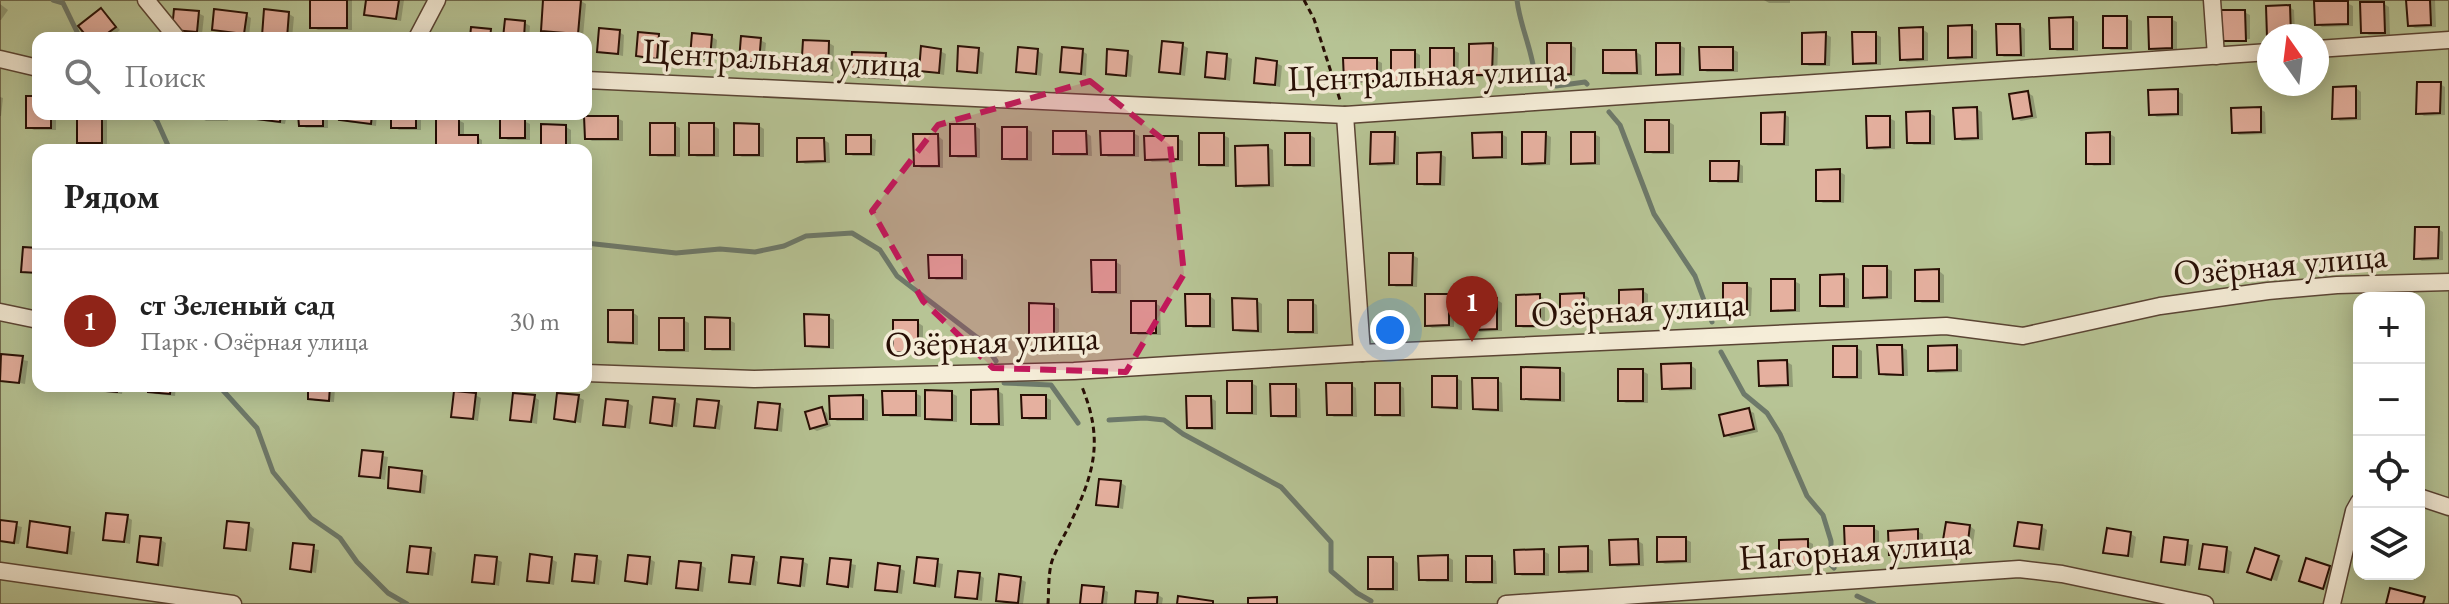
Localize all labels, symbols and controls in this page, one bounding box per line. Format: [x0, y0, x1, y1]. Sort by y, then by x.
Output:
north arrow [2257, 24, 2329, 96]
street label: Центральная улица [641, 27, 923, 88]
search box [32, 32, 592, 120]
street label: Центральная улица [1286, 45, 1568, 102]
icon: search [60, 54, 104, 98]
text: Поиск [124, 57, 206, 96]
text: Рядом [64, 174, 159, 218]
street label: Озёрная улица [2171, 231, 2390, 296]
pin: 1 [1446, 276, 1498, 342]
street label: Озёрная улица [1530, 279, 1747, 338]
text: ст Зеленый сад [140, 285, 335, 324]
map controls [2353, 292, 2425, 580]
button: + [2353, 292, 2425, 364]
text: 1 [83, 304, 97, 338]
text: 30 m [510, 304, 560, 338]
your location [1370, 310, 1410, 350]
street label: Озёрная улица [884, 313, 1101, 368]
text: Парк · Озёрная улица [140, 324, 368, 358]
button: − [2353, 364, 2425, 436]
button: locate [2353, 436, 2425, 508]
button: layers [2353, 508, 2425, 580]
street label: Нагорная улица [1737, 518, 1974, 581]

